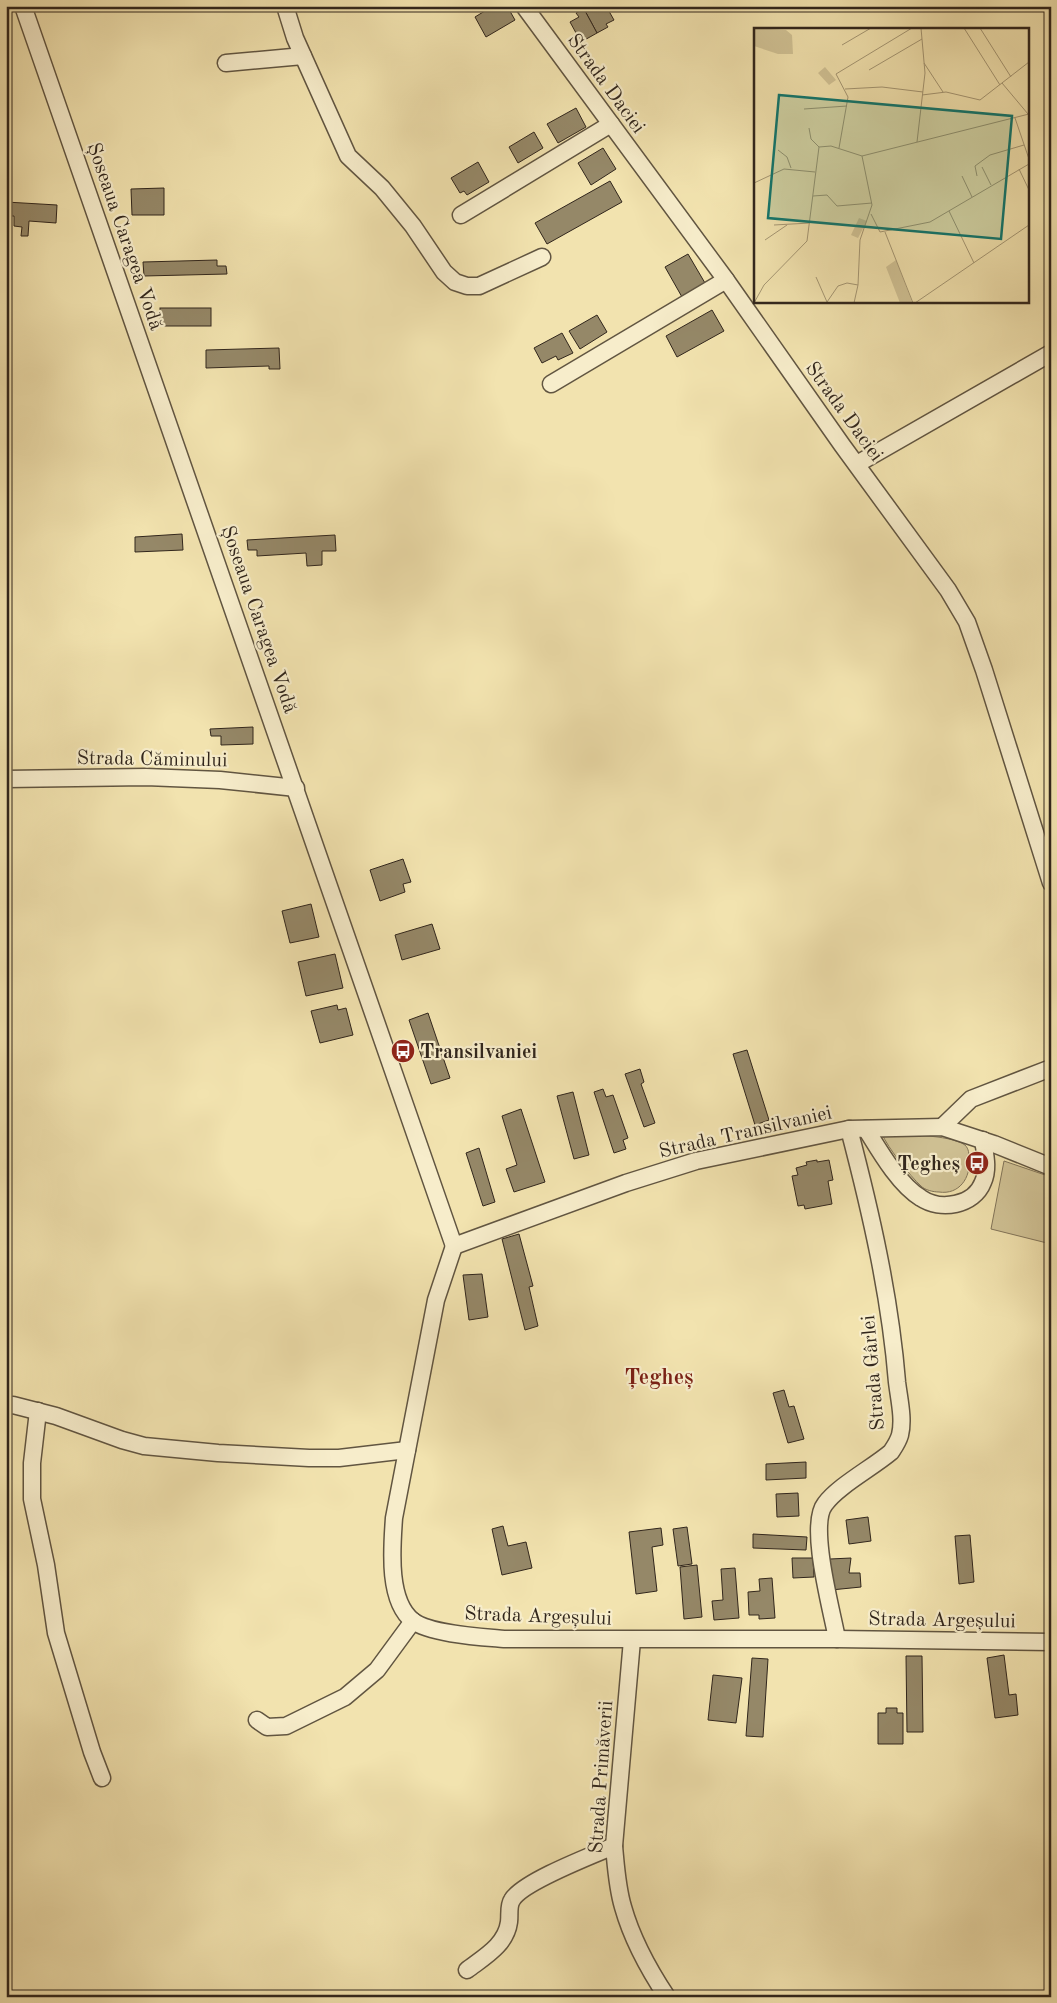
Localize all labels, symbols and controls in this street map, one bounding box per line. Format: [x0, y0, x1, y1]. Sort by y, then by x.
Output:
inset map [754, 28, 1030, 302]
street label: Strada Daciei [563, 31, 648, 138]
street label: Șoseaua Caragea Vodă [83, 140, 166, 333]
street label: Strada Daciei [801, 359, 886, 466]
street label: Șoseaua Caragea Vodă [217, 523, 300, 716]
street label: Strada Căminului [76, 749, 228, 771]
bus stop icon: Transilvaniei [390, 1038, 416, 1064]
place label: Transilvaniei [420, 1043, 537, 1063]
street label: Strada Transilvaniei [657, 1103, 834, 1163]
bus stop icon: Țegheș [964, 1150, 990, 1176]
place label: Țegheș [897, 1155, 960, 1176]
street label: Strada Gârlei [859, 1314, 889, 1431]
district label: Țegheș [624, 1367, 694, 1390]
street label: Strada Argeșului [464, 1604, 612, 1630]
street label: Strada Argeșului [868, 1610, 1016, 1632]
street label: Strada Primăverii [587, 1700, 617, 1854]

